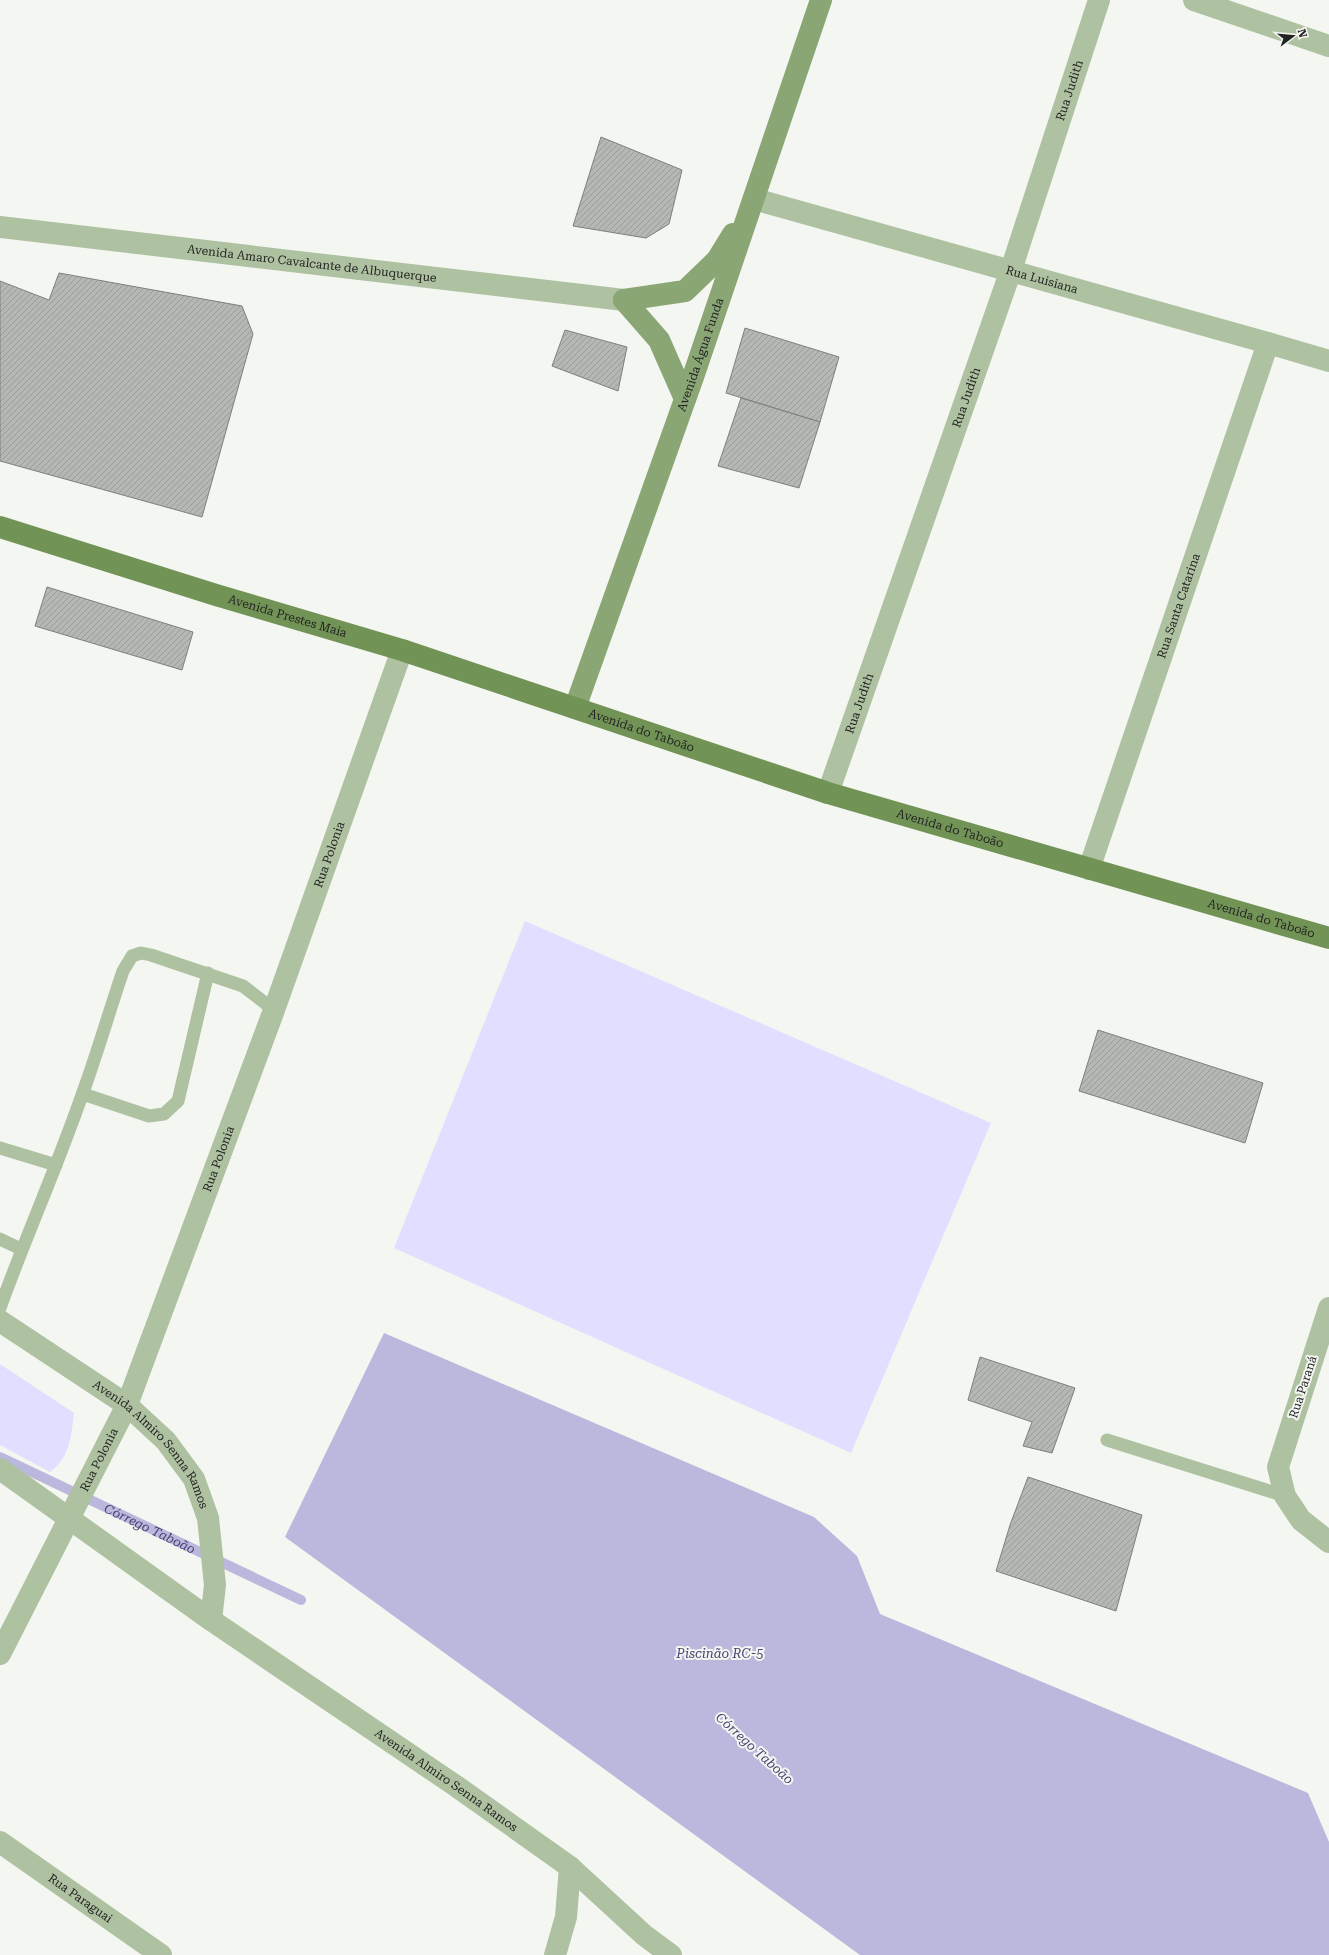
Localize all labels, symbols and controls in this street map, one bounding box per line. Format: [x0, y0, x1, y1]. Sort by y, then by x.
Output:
north arrow [1273, 16, 1313, 56]
text: N [1295, 28, 1310, 40]
street label: Rua Judith [1053, 58, 1086, 123]
street label: Avenida Amaro Cavalcante de Albuquerque [186, 242, 438, 285]
street label: Rua Luisiana [1004, 263, 1080, 297]
street label: Avenida Água Funda [674, 295, 727, 413]
street label: Rua Judith [949, 365, 983, 430]
street label: Rua Santa Catarina [1154, 551, 1203, 660]
street label: Avenida Prestes Maia [227, 592, 349, 640]
street label: Rua Judith [842, 671, 876, 735]
street label: Avenida do Taboão [587, 706, 696, 755]
street label: Avenida do Taboão [895, 806, 1005, 851]
street label: Rua Polonia [311, 819, 348, 889]
street label: Avenida do Taboão [1206, 896, 1317, 941]
street label: Rua Polonia [200, 1124, 237, 1194]
street label: Rua Paraná [1286, 1354, 1320, 1420]
street label: Avenida Almiro Senna Ramos [90, 1377, 211, 1511]
street label: Rua Polonia [77, 1425, 121, 1494]
water label: Córrego Taboão [102, 1501, 198, 1557]
water label: Piscinão RC-5 [675, 1646, 764, 1661]
water label: Córrego Taboão [713, 1710, 796, 1787]
street label: Avenida Almiro Senna Ramos [372, 1726, 521, 1835]
street label: Rua Paraguai [45, 1871, 115, 1926]

